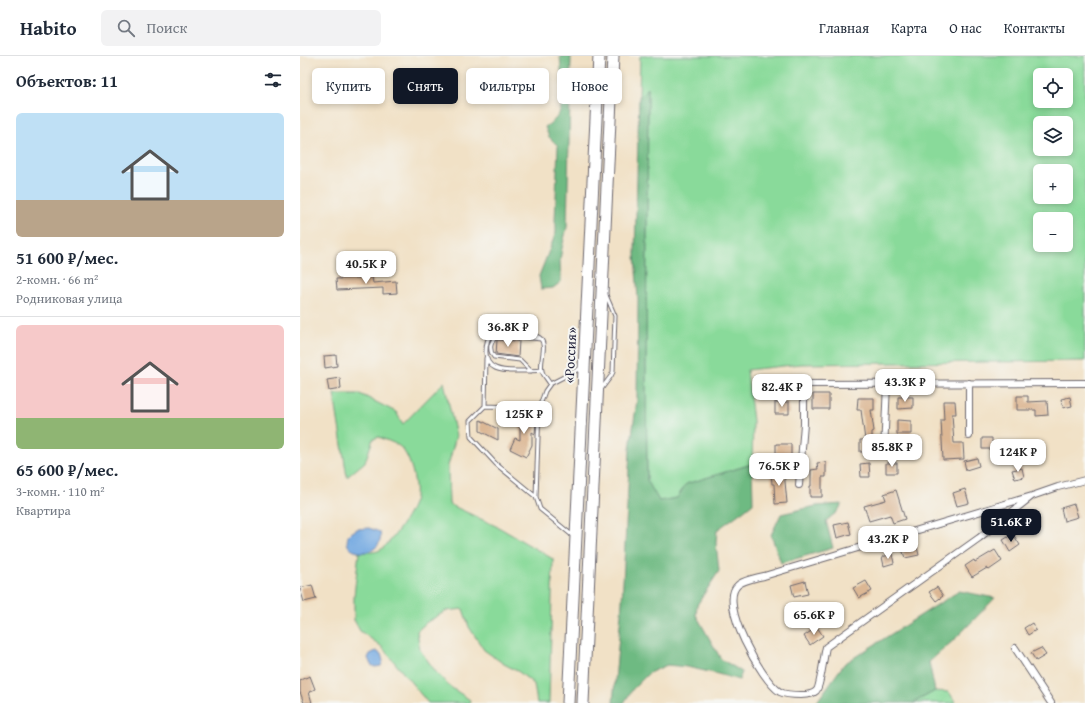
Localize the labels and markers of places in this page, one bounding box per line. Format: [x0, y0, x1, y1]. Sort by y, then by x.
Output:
pin: 40.5K ₽ [329, 251, 403, 285]
pin: 36.8K ₽ [471, 314, 545, 348]
pin: 43.3K ₽ [868, 369, 942, 403]
pin: 82.4K ₽ [745, 374, 819, 408]
pin: 125K ₽ [491, 401, 557, 435]
pin: 85.8K ₽ [855, 434, 929, 468]
pin: 124K ₽ [985, 439, 1051, 473]
pin: 76.5K ₽ [742, 453, 816, 487]
pin: 51.6K ₽ [974, 509, 1048, 543]
pin: 43.2K ₽ [851, 526, 925, 560]
pin: 65.6K ₽ [777, 602, 851, 636]

